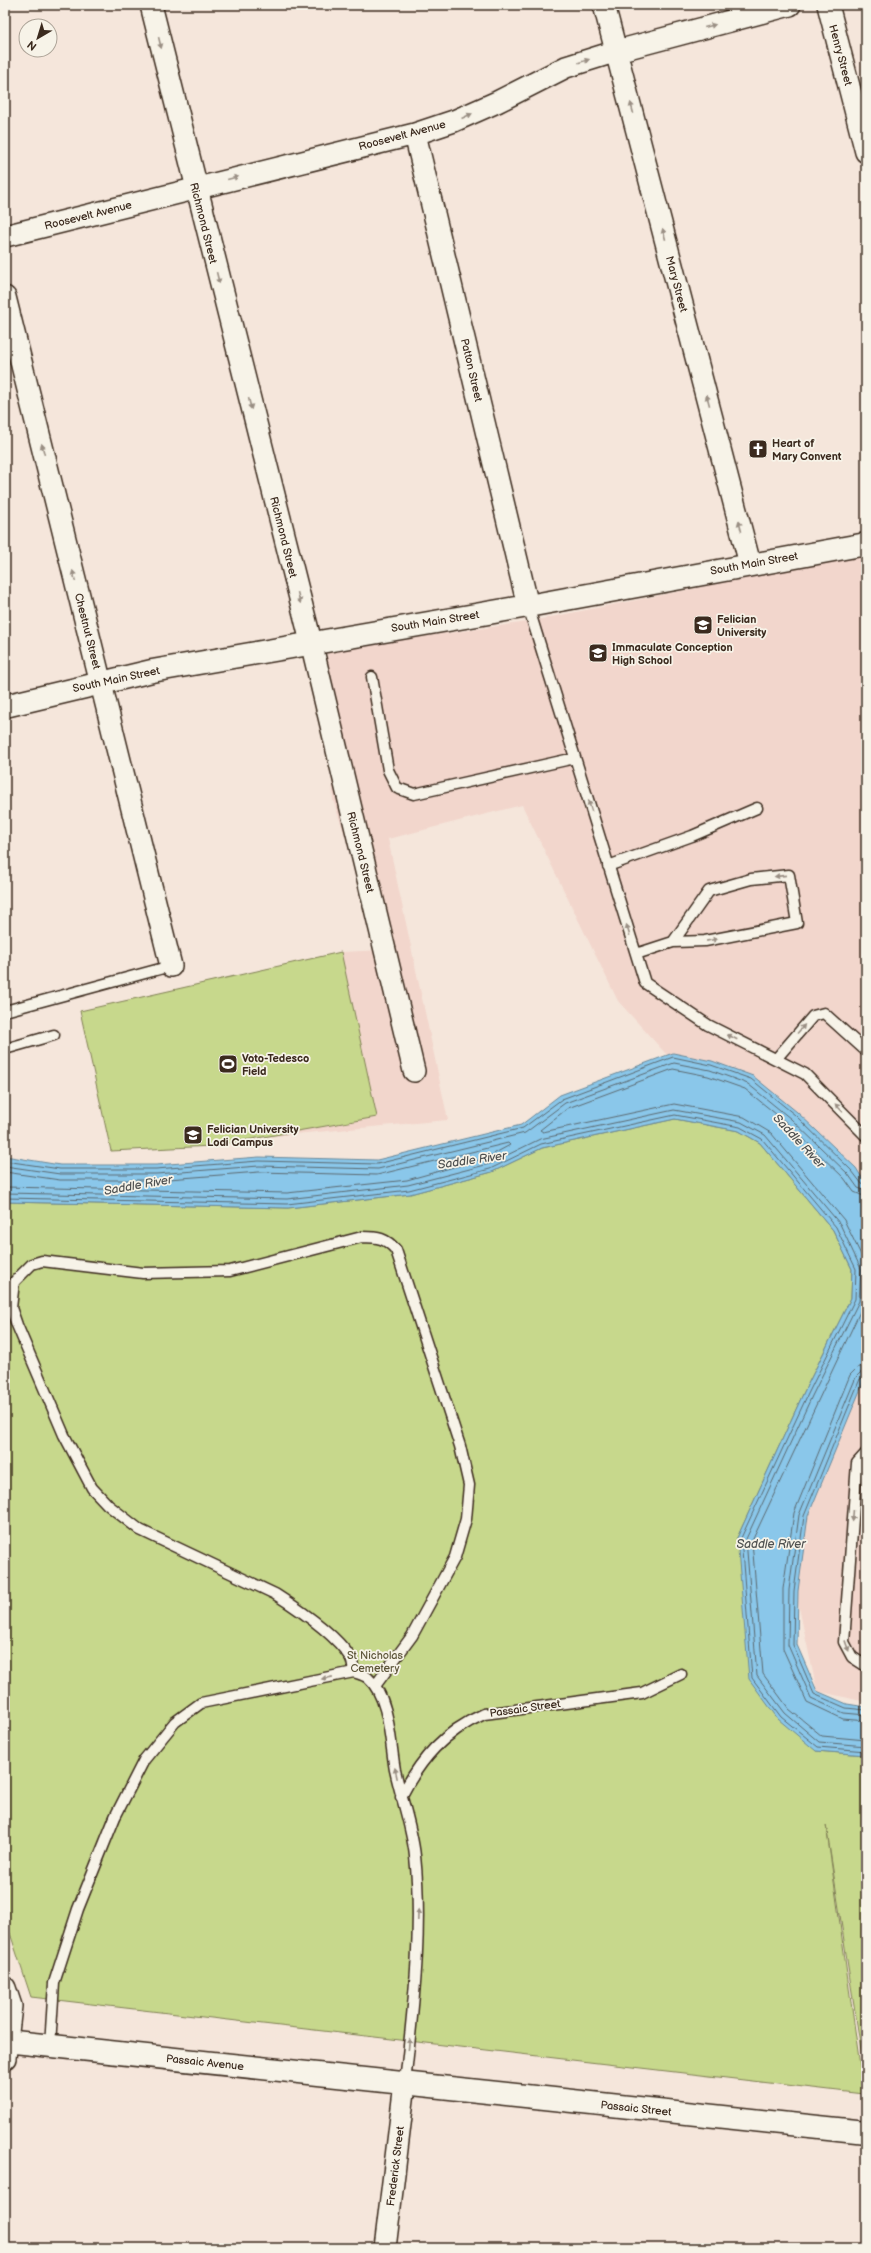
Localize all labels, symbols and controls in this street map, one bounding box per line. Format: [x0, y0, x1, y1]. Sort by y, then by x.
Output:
north arrow [18, 18, 58, 58]
one-way arrow [703, 23, 716, 29]
street label: Henry Street [826, 23, 855, 88]
one-way arrow [157, 37, 163, 49]
text: N [25, 38, 39, 53]
one-way arrow [579, 58, 591, 64]
one-way arrow [628, 102, 634, 114]
one-way arrow [461, 113, 472, 119]
street label: Roosevelt Avenue [357, 117, 448, 153]
one-way arrow [227, 175, 239, 181]
street label: Richmond Street [187, 181, 220, 266]
street label: Roosevelt Avenue [43, 198, 134, 233]
one-way arrow [661, 227, 667, 240]
street label: Mary Street [663, 255, 690, 314]
one-way arrow [215, 272, 221, 284]
street label: Patton Street [458, 337, 485, 404]
one-way arrow [704, 394, 710, 406]
one-way arrow [247, 398, 253, 410]
place label: Heart of Mary Convent [772, 437, 842, 463]
church icon: Heart of Mary Convent [747, 438, 769, 460]
one-way arrow [40, 443, 46, 455]
street label: Richmond Street [267, 495, 300, 580]
one-way arrow [737, 520, 743, 532]
street label: South Main Street [709, 549, 800, 578]
one-way arrow [71, 569, 77, 582]
one-way arrow [297, 591, 303, 604]
street label: Chestnut Street [72, 592, 103, 671]
street label: South Main Street [390, 608, 481, 635]
place label: Felician University [717, 613, 766, 639]
school or university icon: Felician University [692, 614, 714, 636]
place label: Immaculate Conception High School [612, 641, 733, 667]
school or university icon: Immaculate Conception High School [587, 642, 609, 664]
street label: South Main Street [71, 664, 161, 695]
one-way arrow [587, 800, 593, 812]
street label: Richmond Street [344, 810, 377, 895]
one-way arrow [774, 873, 786, 879]
one-way arrow [625, 924, 631, 936]
one-way arrow [706, 936, 718, 942]
one-way arrow [797, 1024, 806, 1035]
one-way arrow [726, 1034, 738, 1040]
place label: Voto-Tedesco Field [242, 1052, 309, 1078]
sports icon: Voto-Tedesco Field [217, 1053, 239, 1075]
one-way arrow [834, 1103, 844, 1113]
water label: Saddle River [770, 1111, 829, 1173]
place label: Felician University Lodi Campus [207, 1123, 298, 1149]
school or university icon: Felician University Lodi Campus [182, 1124, 204, 1146]
water label: Saddle River [437, 1148, 509, 1173]
water label: Saddle River [103, 1172, 175, 1199]
one-way arrow [850, 1510, 857, 1523]
water label: Saddle River [736, 1537, 807, 1552]
one-way arrow [844, 1640, 850, 1652]
park label: St Nicholas Cemetery [347, 1649, 404, 1675]
one-way arrow [321, 1675, 333, 1681]
street label: Passaic Street [489, 1697, 562, 1720]
one-way arrow [393, 1767, 399, 1779]
one-way arrow [414, 1909, 421, 1921]
one-way arrow [406, 2038, 413, 2051]
street label: Passaic Avenue [165, 2052, 245, 2073]
street label: Passaic Street [600, 2098, 673, 2119]
street label: Frederick Street [384, 2125, 407, 2207]

